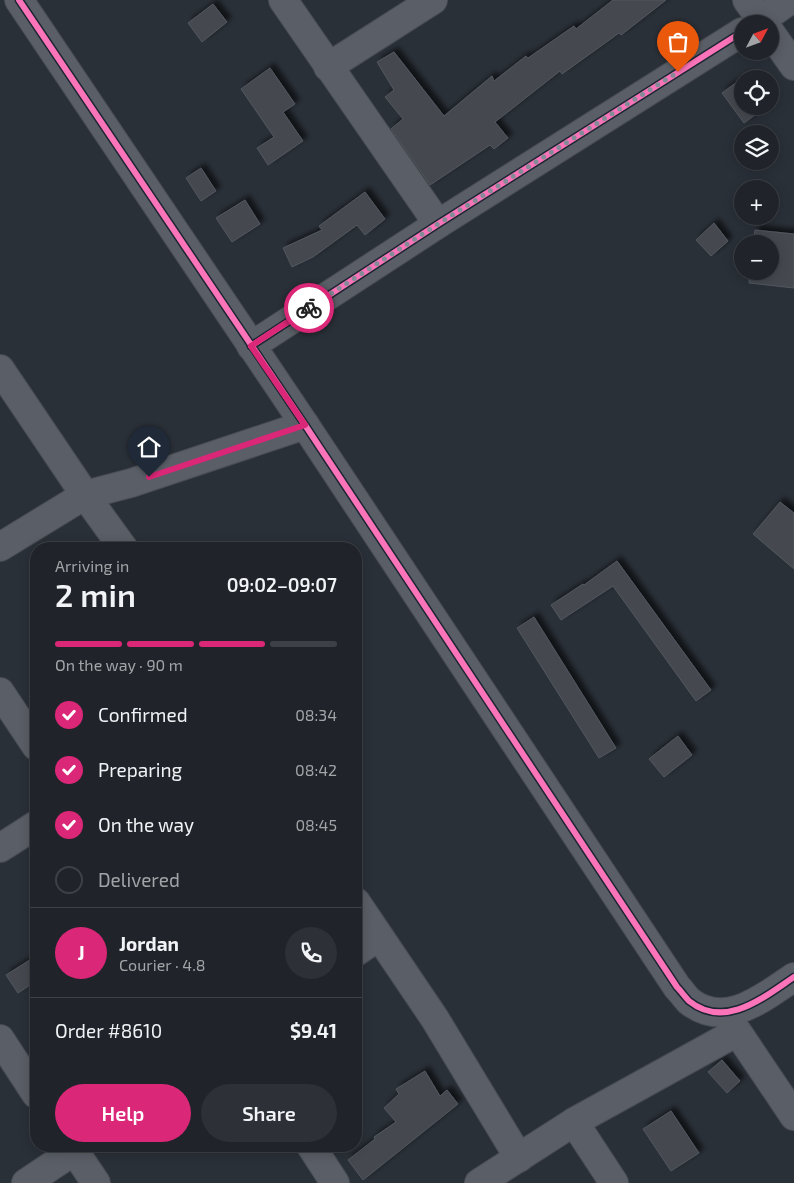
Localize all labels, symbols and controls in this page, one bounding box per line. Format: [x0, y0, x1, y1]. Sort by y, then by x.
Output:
north arrow [734, 15, 779, 60]
map controls [734, 15, 779, 280]
pin [657, 21, 699, 72]
icon: bag [664, 28, 692, 56]
button: locate [734, 70, 779, 115]
button: layers [734, 125, 779, 170]
button: + [734, 180, 779, 225]
button: − [734, 235, 779, 280]
courier [284, 283, 334, 333]
icon: bike [295, 294, 323, 322]
pin [128, 426, 170, 477]
icon: home [135, 433, 163, 461]
text: Arriving in [55, 556, 129, 575]
text: 09:02–09:07 [227, 573, 337, 596]
text: 2 min [55, 575, 136, 613]
text: On the way · 90 m [55, 655, 183, 674]
icon: check [55, 701, 83, 729]
text: Confirmed [98, 703, 188, 726]
text: 08:34 [295, 705, 337, 724]
icon: check [55, 756, 83, 784]
text: Preparing [98, 758, 182, 781]
text: 08:42 [295, 760, 337, 779]
icon: check [55, 811, 83, 839]
text: On the way [98, 813, 194, 836]
text: 08:45 [295, 815, 337, 834]
text: Delivered [98, 868, 180, 891]
button: phone [285, 927, 337, 979]
text: Jordan [119, 932, 179, 955]
text: J [77, 941, 85, 964]
text: Courier · 4.8 [119, 955, 206, 974]
text: Order #8610 [55, 1019, 162, 1042]
text: $9.41 [290, 1019, 337, 1042]
button: Help [55, 1084, 191, 1142]
button: Share [201, 1084, 337, 1142]

